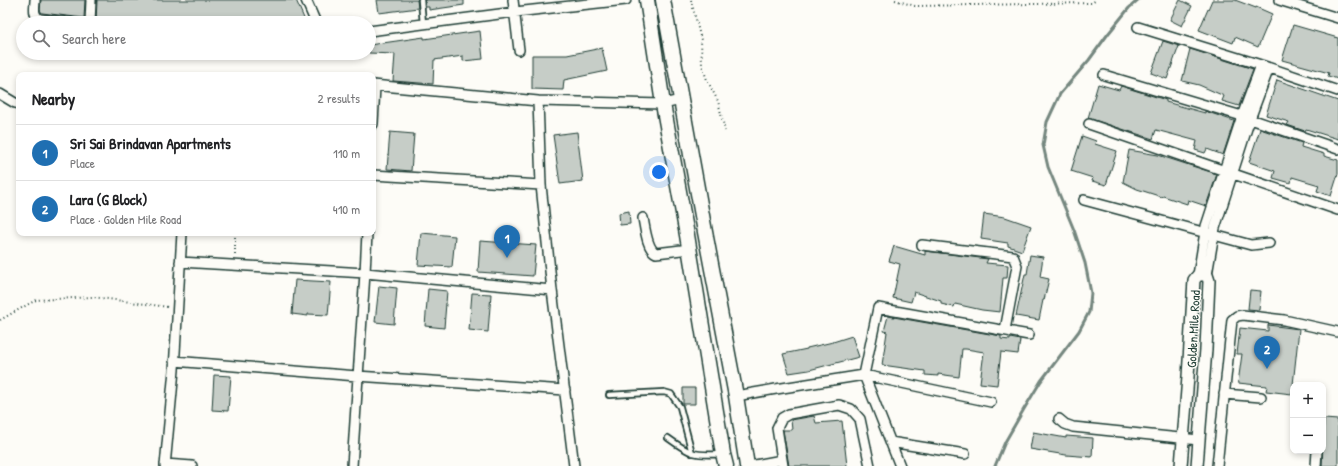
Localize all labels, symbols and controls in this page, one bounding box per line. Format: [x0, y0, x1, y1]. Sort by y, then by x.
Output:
search box [16, 16, 376, 60]
icon: search [30, 27, 52, 49]
text: Search here [62, 28, 126, 49]
text: Nearby [32, 87, 75, 110]
text: 2 results [318, 89, 360, 107]
text: Sri Sai Brindavan Apartments [70, 133, 231, 154]
text: 1 [43, 144, 47, 162]
text: 110 m [333, 144, 360, 162]
text: Place [70, 154, 95, 172]
your location [649, 162, 669, 182]
text: Lara (G Block) [70, 189, 147, 210]
text: 2 [42, 200, 48, 218]
text: 410 m [333, 200, 360, 218]
text: Place · Golden Mile Road [70, 210, 181, 228]
pin: 1 [494, 225, 520, 258]
street label: Golden Mile Road [1182, 290, 1204, 368]
pin: 2 [1254, 336, 1280, 369]
map controls [1290, 382, 1326, 454]
button: + [1290, 382, 1326, 418]
button: − [1290, 418, 1326, 454]

